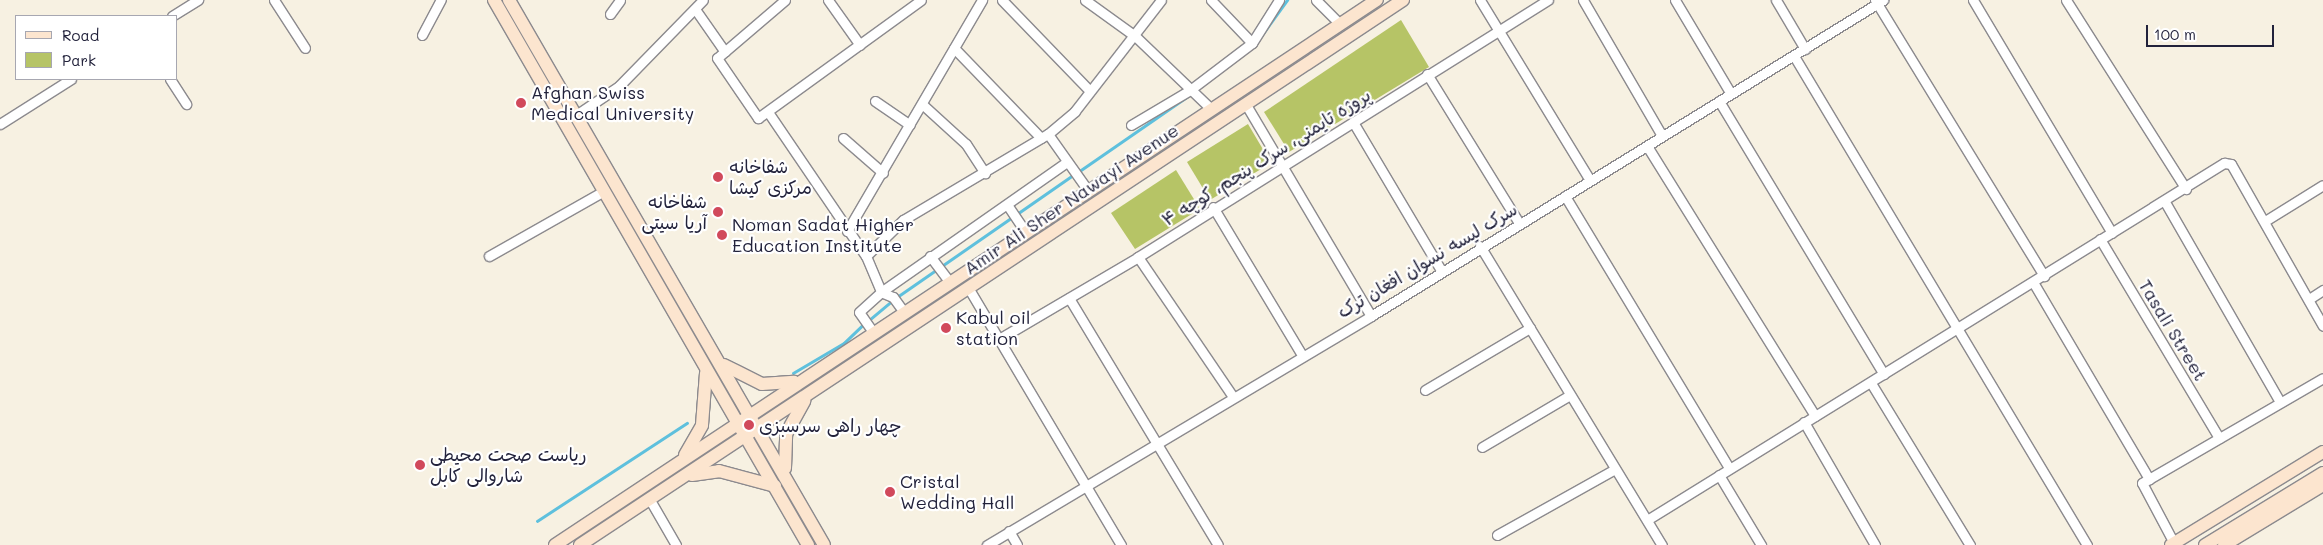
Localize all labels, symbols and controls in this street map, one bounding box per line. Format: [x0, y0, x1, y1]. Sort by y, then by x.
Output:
legend [15, 15, 178, 80]
scale bar [2148, 15, 2276, 47]
text: 100 m [2154, 24, 2196, 44]
text: Road [62, 25, 99, 45]
text: Park [62, 50, 96, 70]
place label: Afghan Swiss Medical University [531, 82, 694, 125]
street label: پروژه تایمنی، سرک پنجم، کوچه ۴ [1158, 84, 1374, 230]
marker: Afghan Swiss Medical University [515, 97, 527, 109]
street label: Amir Ali Sher Nawayi Avenue [960, 119, 1182, 279]
place label: شفاخانه مرکزی کیشا [729, 156, 812, 198]
marker: شفاخانه مرکزی کیشا [711, 170, 725, 184]
place label: شفاخانه آریا سیتی [641, 191, 707, 233]
street label: سرک لیسه نسوان افغان‌ ترک [1333, 198, 1521, 322]
marker: شفاخانه آریا سیتی [711, 205, 725, 219]
place label: Noman Sadat Higher Education Institute [732, 214, 914, 256]
marker: Noman Sadat Higher Education Institute [716, 229, 728, 241]
street label: Tasali Street [2134, 275, 2212, 385]
place label: Kabul oil station [956, 307, 1030, 350]
marker: Kabul oil station [940, 322, 952, 334]
place label: چهار راهی سرسبزی [759, 414, 901, 436]
marker: چهار راهی سرسبزی [743, 419, 755, 431]
place label: ریاست صحت محیطی شاروالی کابل [430, 444, 587, 486]
marker: ریاست صحت محیطی شاروالی کابل [414, 459, 426, 471]
place label: Cristal Wedding Hall [900, 471, 1015, 514]
marker: Cristal Wedding Hall [884, 486, 896, 498]

